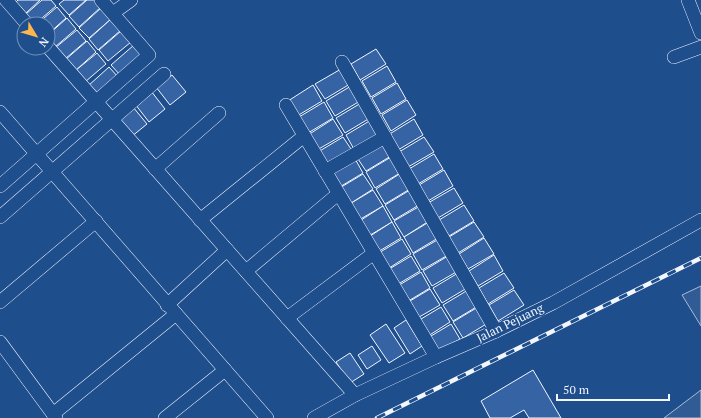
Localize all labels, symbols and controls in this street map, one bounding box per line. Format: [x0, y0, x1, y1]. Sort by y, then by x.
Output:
north arrow [16, 16, 56, 56]
text: N [35, 35, 52, 50]
street label: Jalan Pejuang [474, 300, 546, 345]
scale bar [557, 376, 669, 402]
text: 50 m [563, 382, 590, 397]

